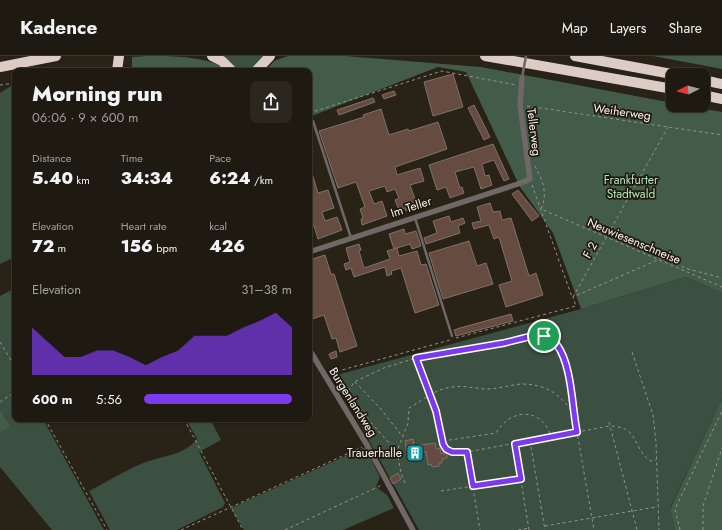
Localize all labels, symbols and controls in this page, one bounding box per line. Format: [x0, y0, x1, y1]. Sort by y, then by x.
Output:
text: Kadence [20, 14, 97, 41]
text: Map [562, 18, 588, 38]
text: Layers [610, 18, 646, 38]
text: Share [668, 18, 702, 38]
north arrow [666, 68, 710, 112]
map controls [666, 68, 710, 112]
text: Morning run [32, 77, 163, 109]
button: share [250, 81, 292, 123]
street label: Weiherweg [592, 99, 652, 125]
street label: Tellerweg [522, 107, 546, 157]
text: 06:06 · 9 × 600 m [32, 108, 138, 127]
text: Distance [32, 150, 71, 166]
text: Time [121, 150, 143, 166]
text: Pace [209, 150, 231, 166]
text: 5.40 [32, 166, 73, 190]
text: 34:34 [121, 166, 173, 190]
text: 6:24 [209, 166, 251, 190]
park label: Frankfurter Stadtwald [604, 171, 659, 203]
text: km [73, 172, 90, 188]
text: /km [251, 172, 273, 188]
street label: Im Teller [388, 192, 435, 222]
street label: Neuwiesenschneise [584, 213, 684, 269]
text: Elevation [32, 218, 74, 234]
text: Heart rate [121, 218, 167, 234]
text: kcal [209, 218, 227, 234]
text: 72 [32, 234, 54, 258]
text: 156 [121, 234, 153, 258]
text: 426 [209, 234, 245, 258]
street label: F 2 [578, 238, 602, 262]
text: m [54, 240, 66, 256]
text: bpm [153, 240, 177, 256]
text: Elevation [32, 280, 81, 299]
text: 31–38 m [241, 280, 292, 299]
pin [527, 319, 561, 353]
icon: arrive [533, 325, 555, 347]
street label: Burgenlandweg [324, 364, 382, 440]
text: 600 m [32, 390, 72, 409]
text: 5:56 [96, 390, 122, 409]
building icon: Trauerhalle [405, 443, 425, 463]
place label: Trauerhalle [347, 444, 402, 462]

